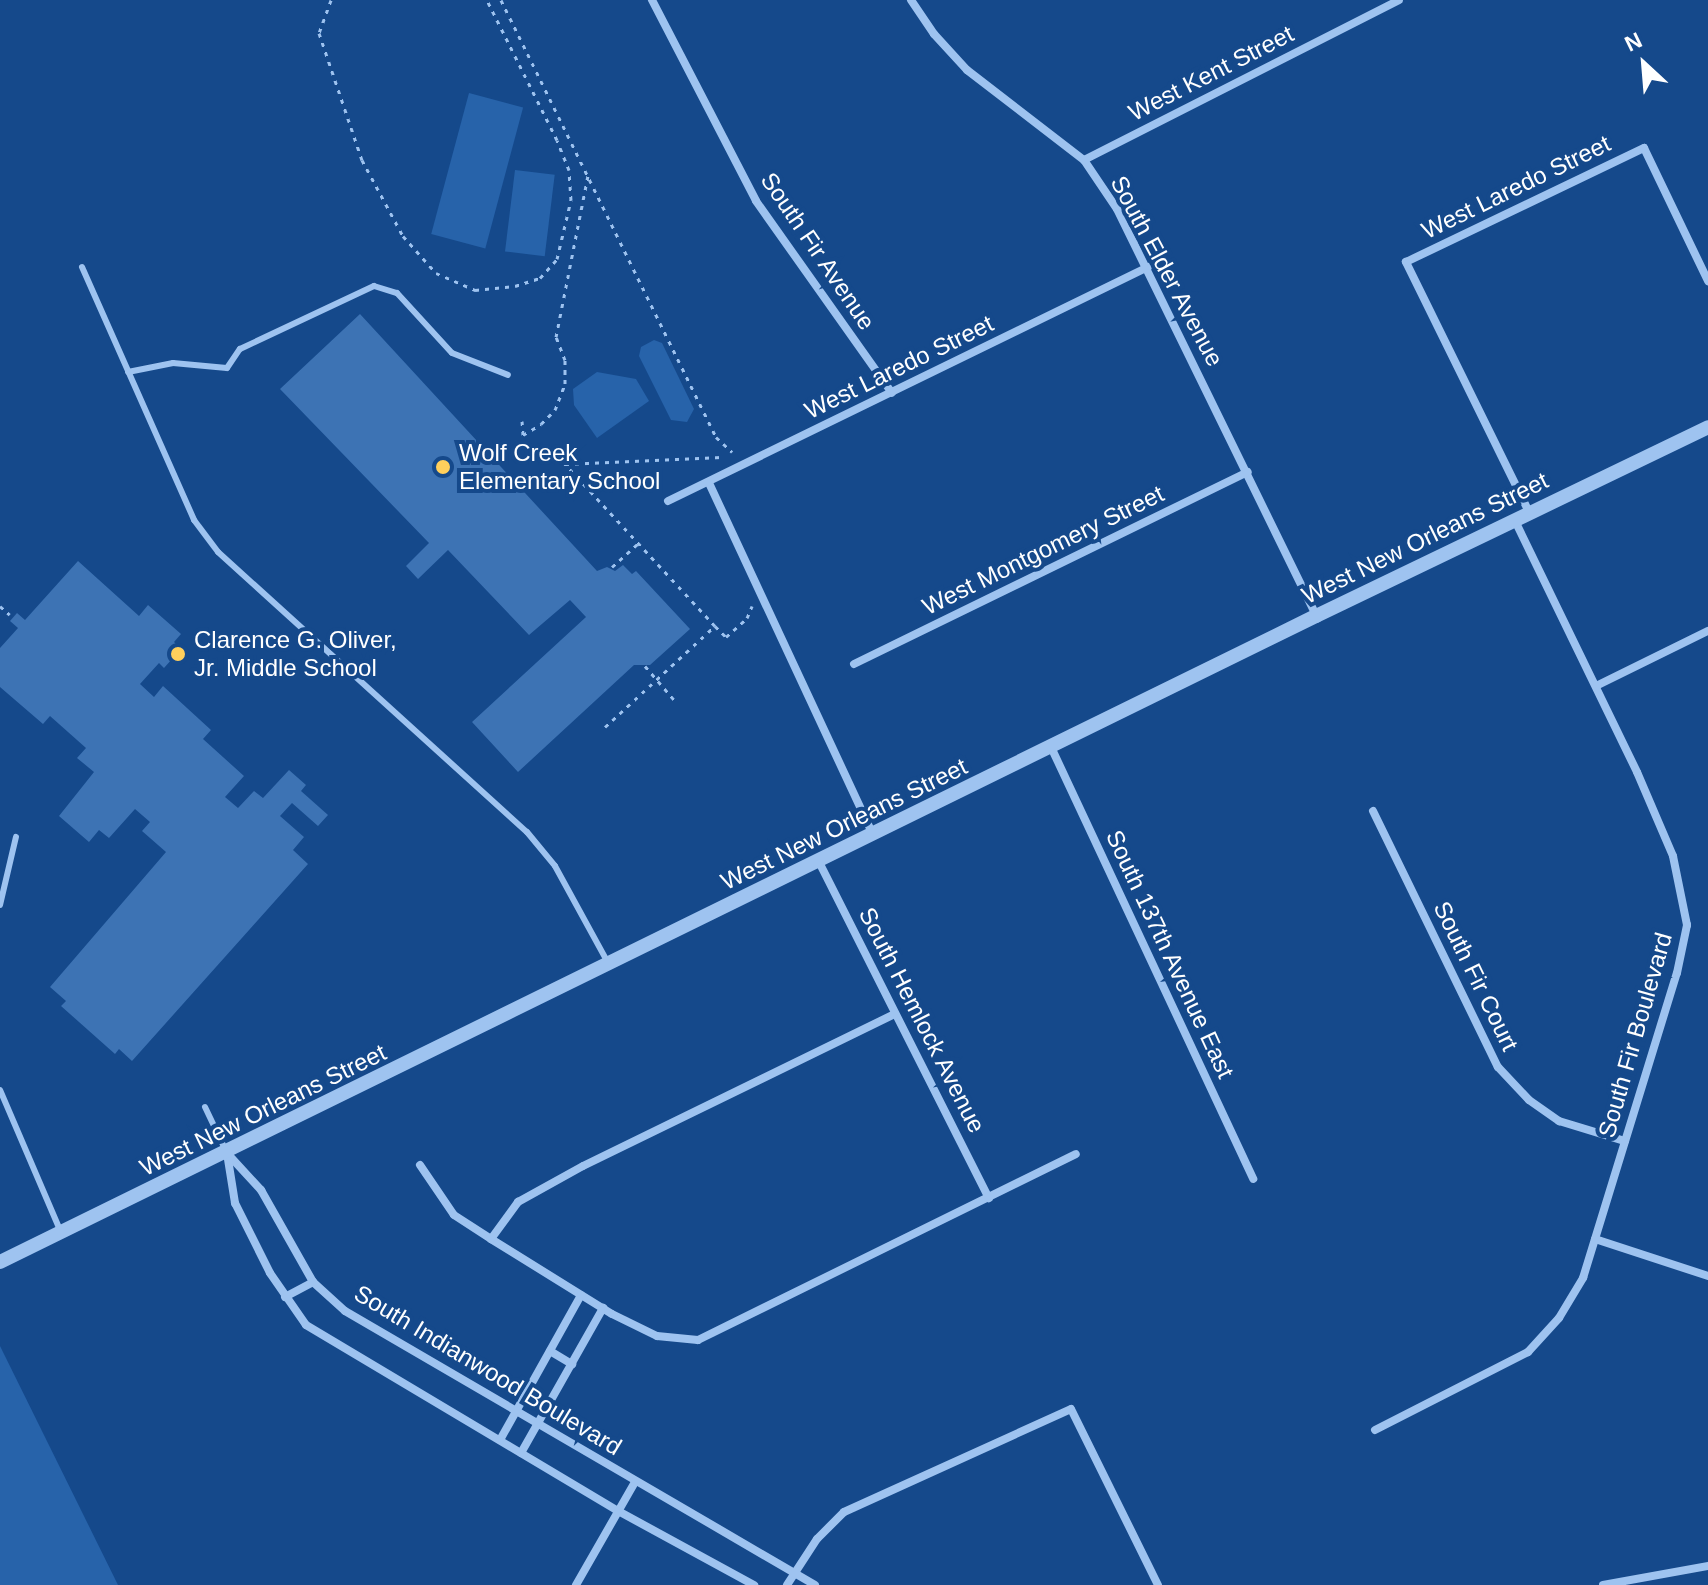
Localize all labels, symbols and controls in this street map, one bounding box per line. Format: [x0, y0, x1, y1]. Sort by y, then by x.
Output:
street label: West Kent Street [1124, 19, 1298, 127]
north arrow [1604, 24, 1684, 104]
text: N [1621, 27, 1646, 57]
street label: West Laredo Street [1417, 129, 1615, 245]
street label: South Fir Avenue [754, 166, 882, 336]
street label: South Elder Avenue [1104, 170, 1230, 372]
street label: West Laredo Street [800, 309, 998, 425]
place label: Wolf Creek Elementary School [459, 439, 660, 495]
marker: Wolf Creek Elementary School [434, 458, 452, 476]
street label: West New Orleans Street [1297, 466, 1553, 610]
street label: West Montgomery Street [918, 479, 1168, 621]
place label: Clarence G. Oliver, Jr. Middle School [194, 626, 397, 682]
marker: Clarence G. Oliver, Jr. Middle School [169, 645, 187, 663]
street label: West New Orleans Street [716, 752, 972, 896]
street label: South 137th Avenue East [1100, 825, 1240, 1083]
street label: South Fir Court [1427, 897, 1525, 1055]
street label: South Hemlock Avenue [852, 902, 992, 1138]
street label: South Fir Boulevard [1592, 929, 1678, 1141]
street label: West New Orleans Street [135, 1038, 391, 1182]
street label: South Indianwood Boulevard [349, 1279, 627, 1461]

